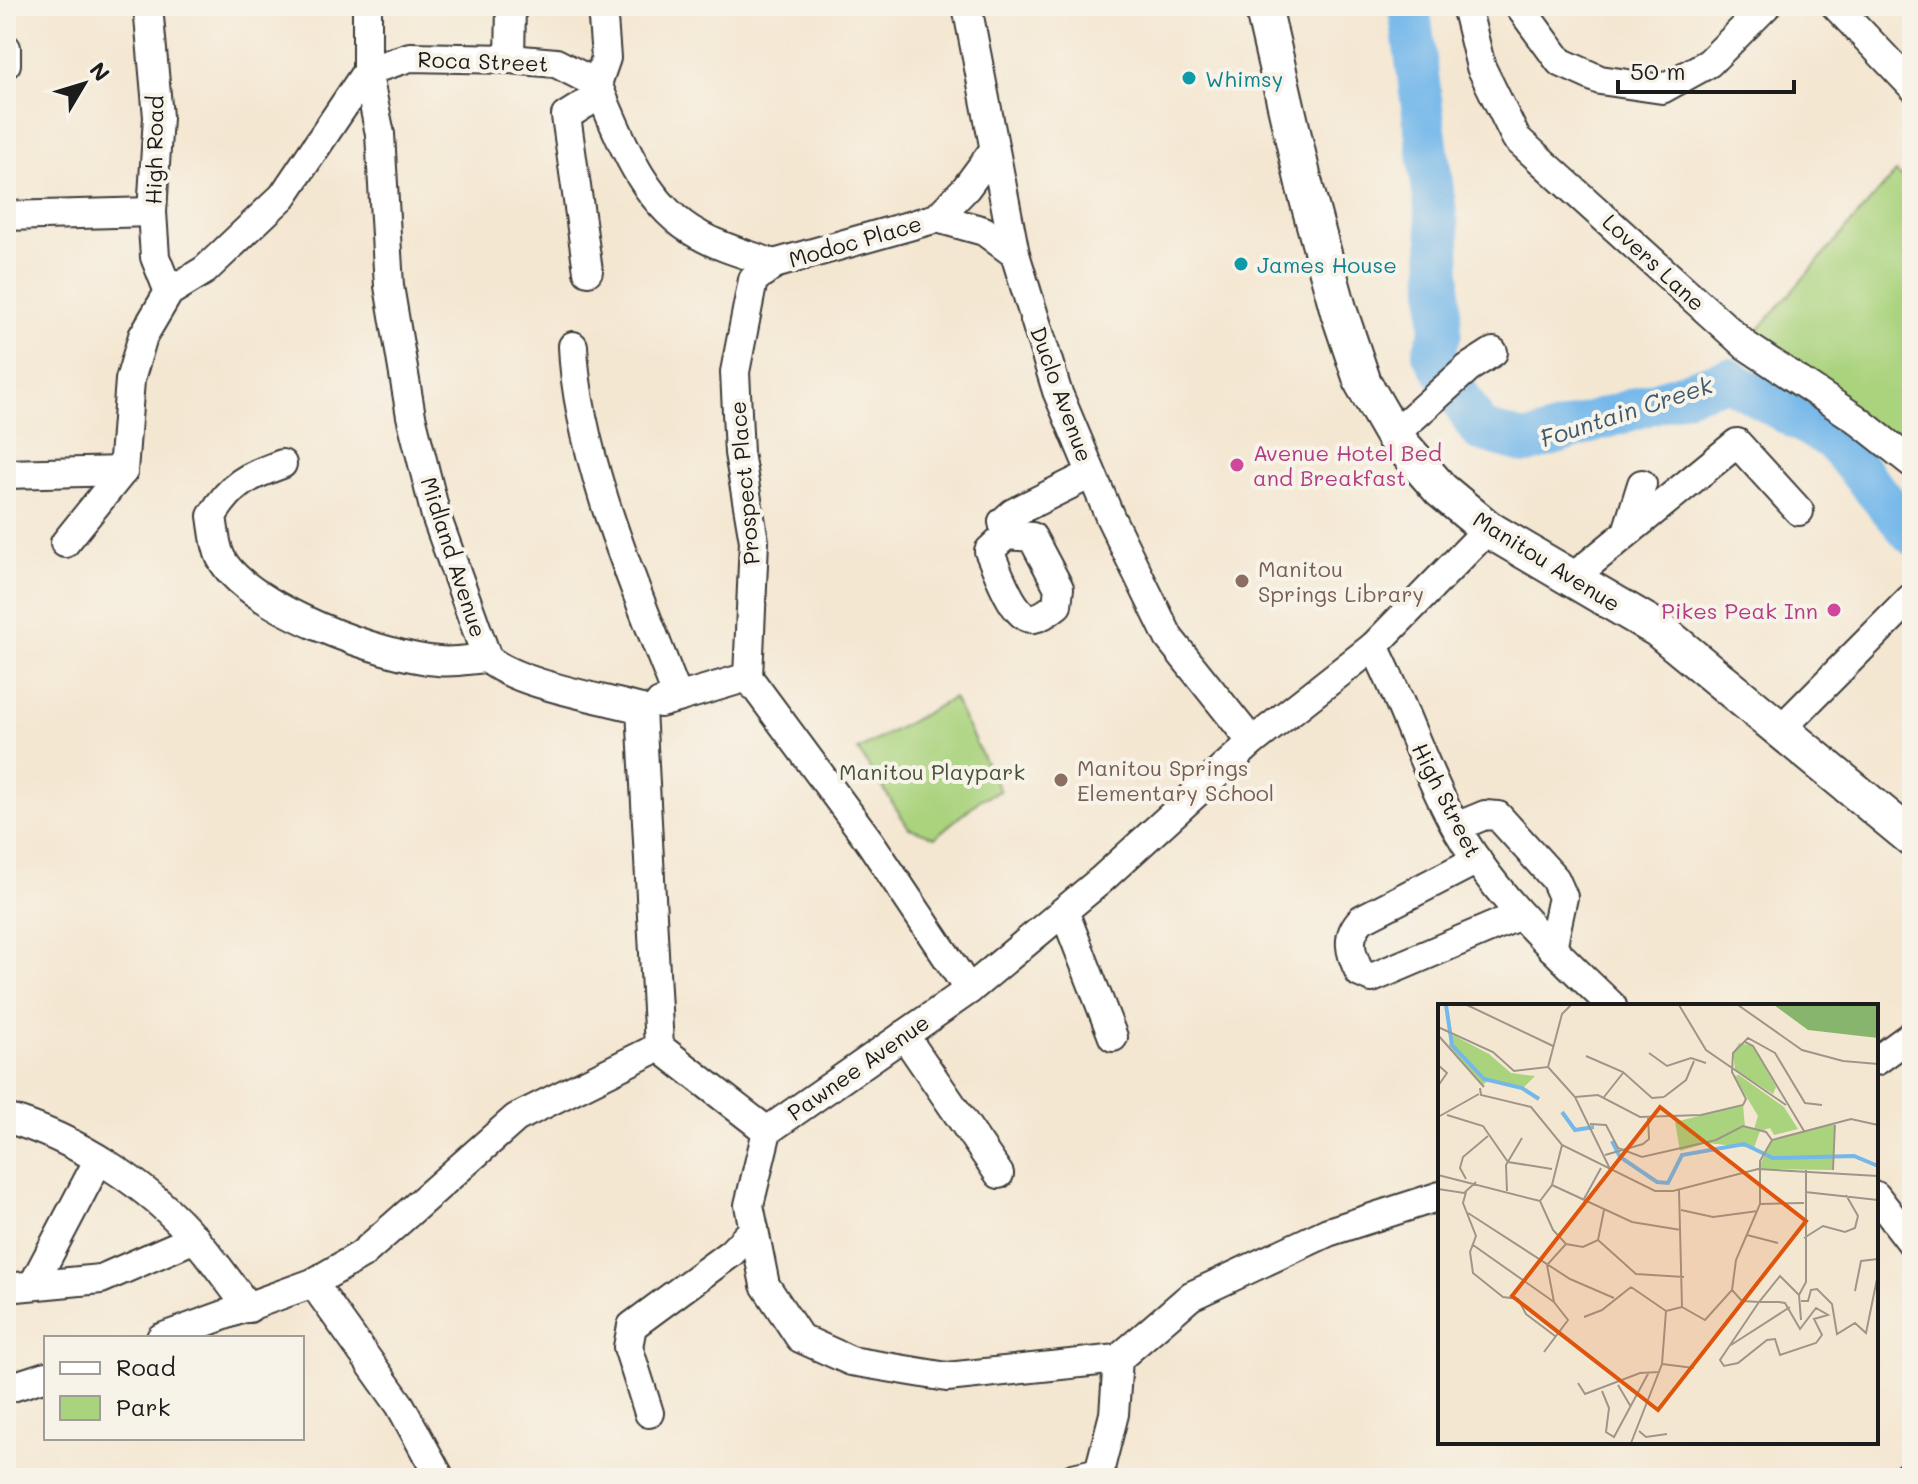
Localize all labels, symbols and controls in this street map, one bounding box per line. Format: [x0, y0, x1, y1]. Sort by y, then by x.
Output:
north arrow [44, 44, 124, 124]
street label: Roca Street [417, 44, 549, 78]
scale bar [1618, 44, 1794, 94]
text: 50 m [1630, 55, 1686, 86]
text: N [84, 56, 117, 87]
place label: Whimsy [1205, 64, 1283, 93]
marker: Whimsy [1180, 69, 1198, 87]
street label: High Road [139, 95, 169, 205]
street label: Lovers Lane [1597, 207, 1711, 317]
street label: Modoc Place [785, 208, 925, 274]
place label: James House [1257, 250, 1397, 279]
marker: James House [1232, 255, 1250, 273]
street label: Duclo Avenue [1024, 322, 1100, 466]
water label: Fountain Creek [1536, 368, 1717, 453]
street label: Prospect Place [722, 400, 766, 566]
place label: Avenue Hotel Bed and Breakfast [1253, 438, 1442, 492]
marker: Avenue Hotel Bed and Breakfast [1228, 456, 1246, 474]
street label: Midland Avenue [414, 473, 494, 641]
street label: Manitou Avenue [1468, 504, 1626, 618]
place label: Manitou Springs Library [1258, 554, 1424, 608]
marker: Manitou Springs Library [1233, 572, 1251, 590]
place label: Pikes Peak Inn [1661, 596, 1818, 625]
marker: Pikes Peak Inn [1825, 601, 1843, 619]
street label: High Street [1406, 738, 1488, 862]
place label: Manitou Springs Elementary School [1077, 753, 1274, 807]
park label: Manitou Playpark [839, 757, 1025, 786]
marker: Manitou Springs Elementary School [1052, 771, 1070, 789]
inset map [1438, 1004, 1878, 1444]
street label: Pawnee Avenue [781, 1007, 935, 1127]
legend [44, 1336, 304, 1440]
text: Road [116, 1351, 176, 1382]
text: Park [116, 1391, 170, 1422]

